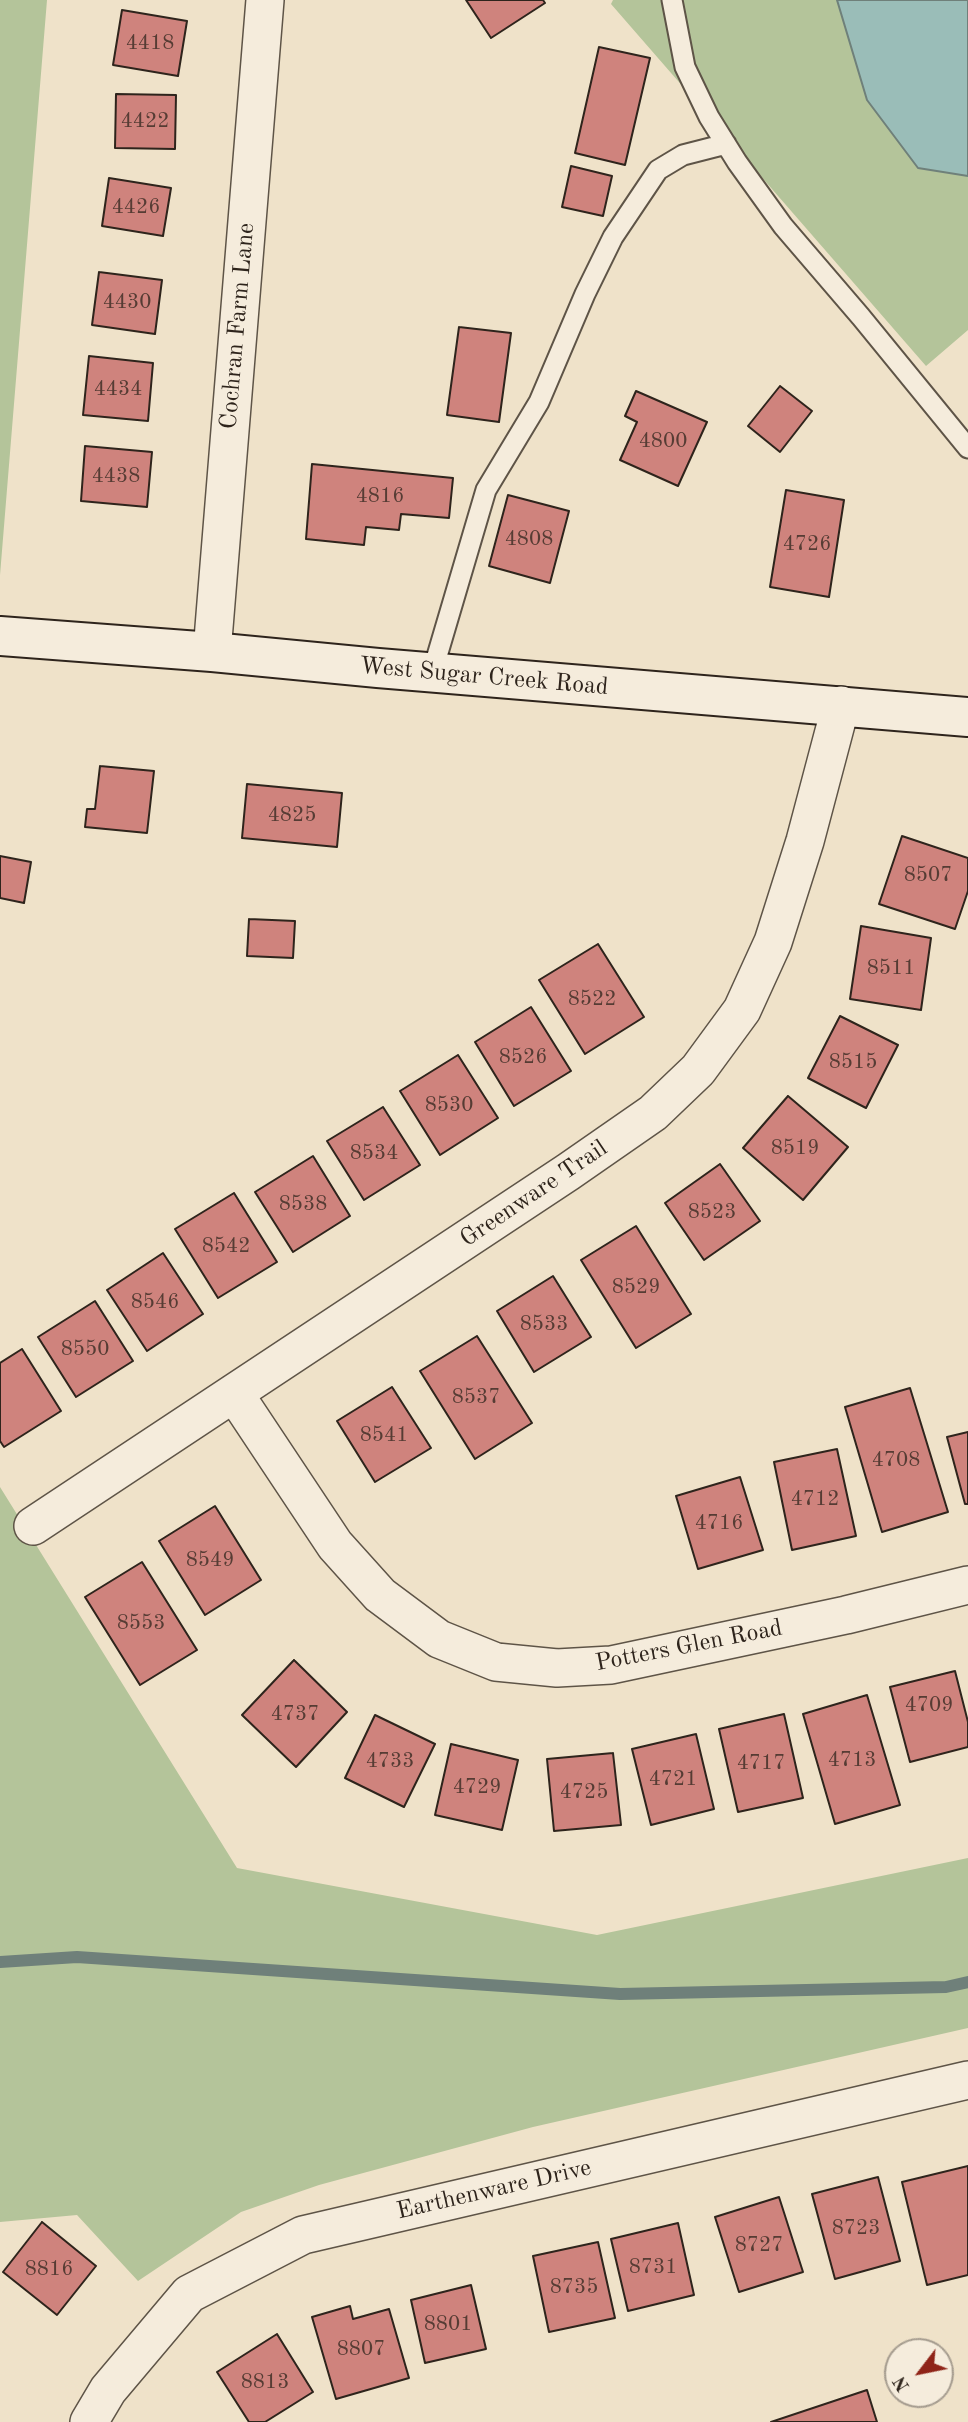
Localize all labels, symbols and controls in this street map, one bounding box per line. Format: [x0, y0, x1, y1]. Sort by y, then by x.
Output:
house number: 4418 [126, 30, 174, 56]
house number: 4422 [121, 108, 169, 134]
house number: 4426 [112, 194, 160, 220]
street label: Cochran Farm Lane [215, 222, 261, 430]
house number: 4430 [103, 289, 151, 315]
house number: 4434 [94, 376, 142, 402]
house number: 4800 [639, 428, 687, 454]
house number: 4438 [92, 463, 140, 489]
house number: 4816 [356, 483, 404, 509]
house number: 4808 [505, 526, 553, 552]
house number: 4726 [783, 531, 831, 557]
street label: West Sugar Creek Road [358, 652, 610, 702]
house number: 4825 [268, 802, 316, 828]
house number: 8507 [904, 862, 952, 888]
house number: 8511 [867, 955, 915, 981]
house number: 8522 [568, 986, 616, 1012]
house number: 8526 [499, 1044, 547, 1070]
house number: 8515 [829, 1049, 877, 1075]
house number: 8530 [425, 1092, 473, 1118]
street label: Greenware Trail [455, 1134, 613, 1254]
house number: 8519 [771, 1135, 819, 1161]
house number: 8534 [350, 1140, 398, 1166]
house number: 8538 [279, 1191, 327, 1217]
house number: 8523 [688, 1199, 736, 1225]
house number: 8542 [202, 1233, 250, 1259]
house number: 8529 [612, 1274, 660, 1300]
house number: 8546 [131, 1289, 179, 1315]
house number: 8533 [520, 1311, 568, 1337]
house number: 8550 [61, 1336, 109, 1362]
house number: 8537 [452, 1384, 500, 1410]
house number: 8541 [360, 1422, 408, 1448]
house number: 4708 [872, 1447, 920, 1473]
house number: 4712 [791, 1486, 839, 1512]
house number: 4716 [695, 1510, 743, 1536]
house number: 8549 [186, 1547, 234, 1573]
house number: 8553 [117, 1610, 165, 1636]
street label: Potters Glen Road [593, 1614, 785, 1678]
house number: 4709 [905, 1692, 953, 1718]
house number: 4737 [271, 1701, 319, 1727]
house number: 4713 [828, 1747, 876, 1773]
house number: 4733 [366, 1748, 414, 1774]
house number: 4717 [737, 1750, 785, 1776]
house number: 4721 [649, 1766, 697, 1792]
house number: 4729 [453, 1774, 501, 1800]
house number: 4725 [560, 1779, 608, 1805]
street label: Earthenware Drive [394, 2154, 594, 2226]
house number: 8723 [832, 2215, 880, 2241]
house number: 8727 [735, 2232, 783, 2258]
house number: 8731 [629, 2254, 677, 2280]
house number: 8816 [25, 2256, 73, 2282]
house number: 8735 [550, 2274, 598, 2300]
house number: 8801 [424, 2311, 472, 2337]
house number: 8807 [337, 2336, 385, 2362]
north arrow [884, 2338, 954, 2408]
house number: 8813 [241, 2369, 289, 2395]
text: N [891, 2372, 914, 2395]

